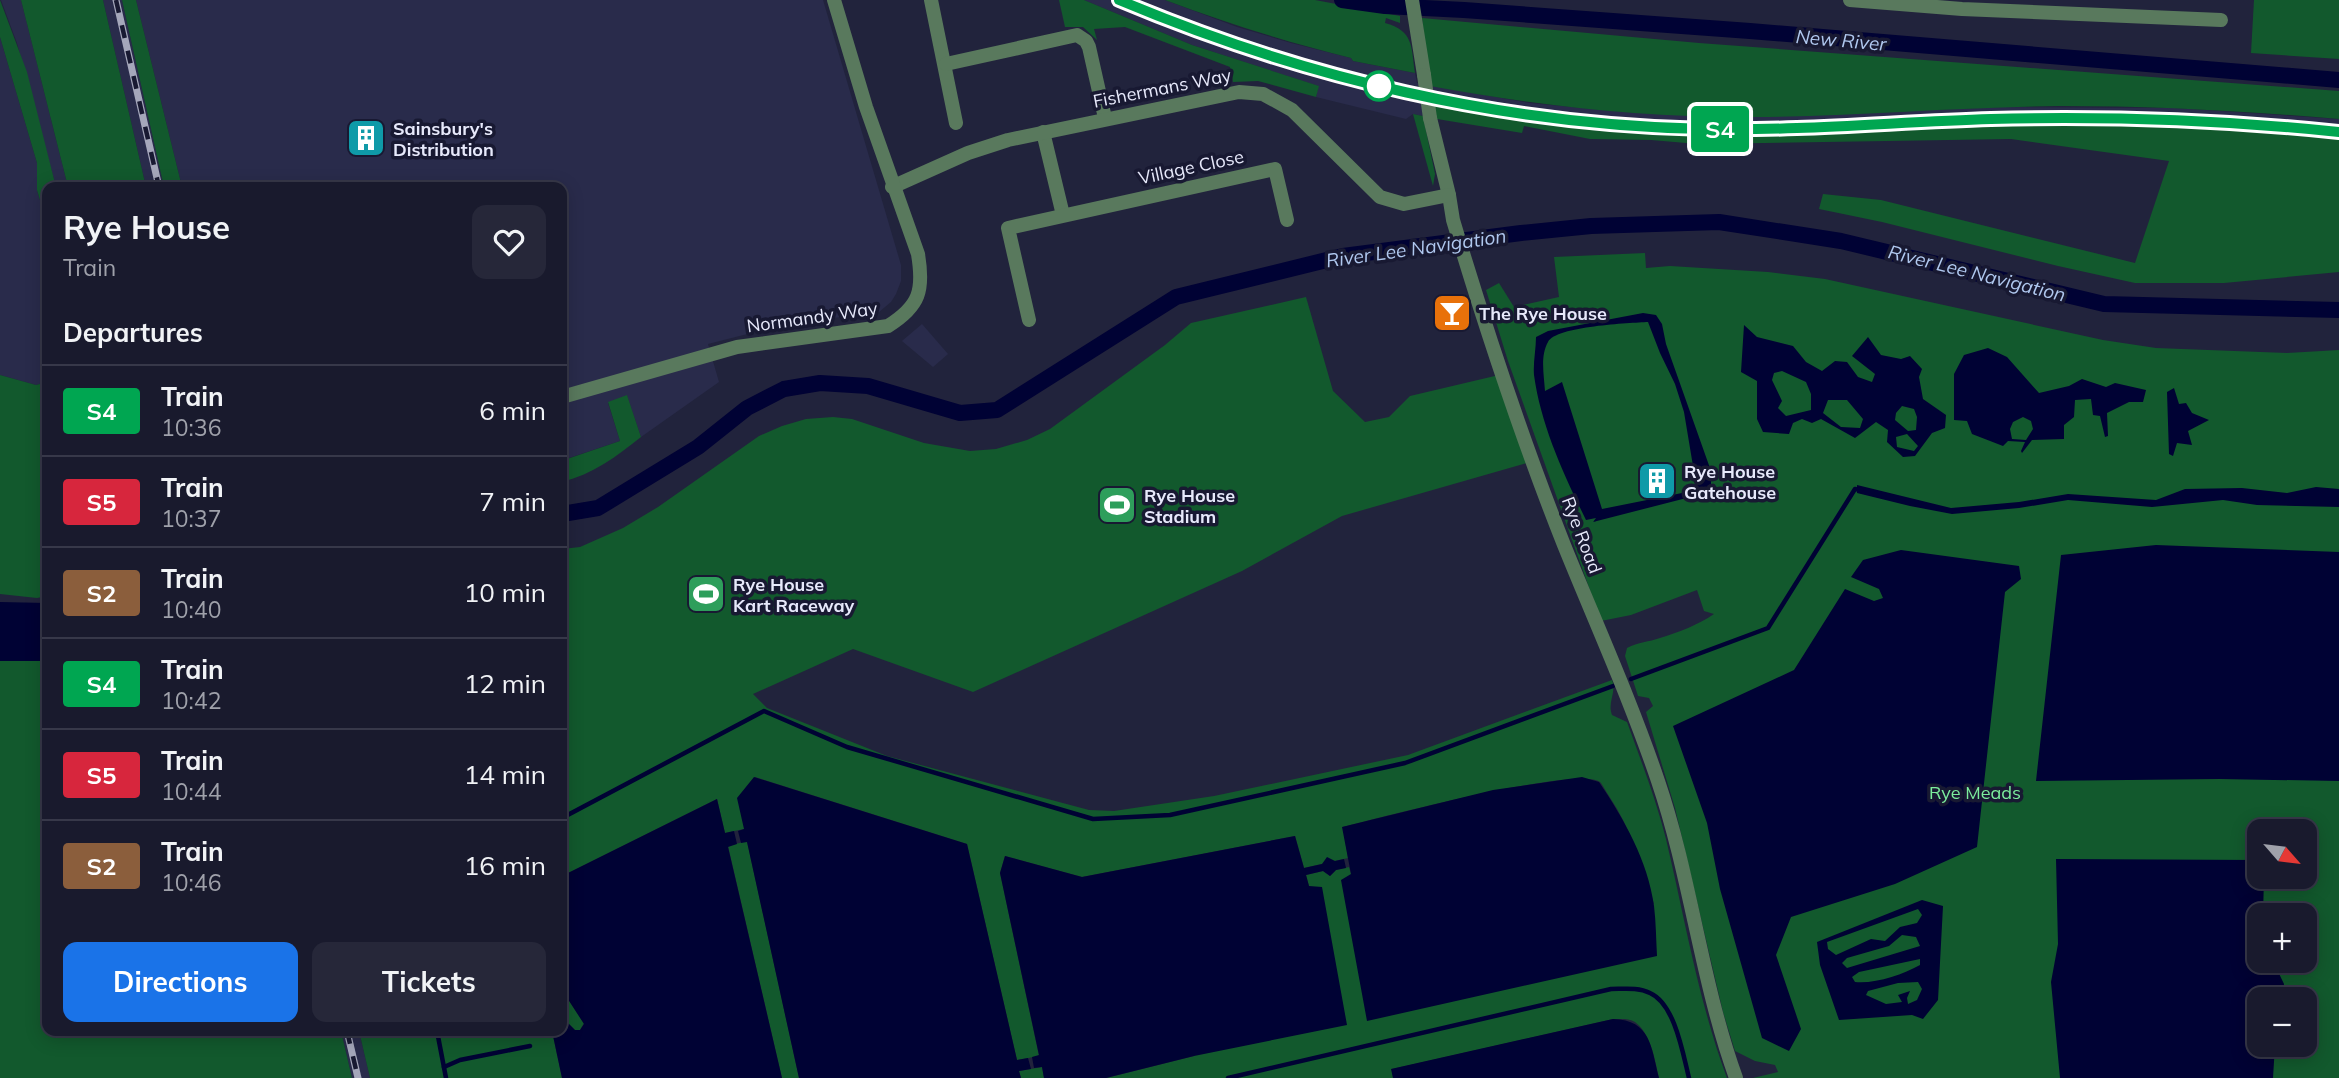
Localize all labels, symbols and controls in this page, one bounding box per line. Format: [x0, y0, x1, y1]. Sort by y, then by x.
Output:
water label: New River [1795, 24, 1888, 56]
street label: Fishermans Way [1091, 63, 1233, 113]
unlabelled marker [1364, 71, 1394, 101]
line badge: S4 [1688, 106, 1752, 152]
text: S4 [1705, 114, 1735, 144]
building icon: Sainsbury's Distribution [345, 117, 387, 159]
place label: Sainsbury's Distribution [393, 117, 494, 161]
street label: Village Close [1136, 145, 1246, 189]
button: heart [472, 205, 546, 279]
text: Rye House [63, 206, 230, 247]
water label: River Lee Navigation [1324, 223, 1508, 273]
water label: River Lee Navigation [1886, 239, 2068, 307]
text: Train [63, 253, 116, 282]
bar icon: The Rye House [1431, 292, 1473, 334]
street label: Normandy Way [745, 296, 879, 338]
place label: The Rye House [1479, 302, 1607, 325]
text: Departures [63, 316, 203, 349]
text: Train [161, 380, 224, 413]
text: 6 min [479, 394, 546, 427]
text: S4 [87, 396, 116, 426]
text: 10:36 [161, 413, 221, 442]
building icon: Rye House Gatehouse [1636, 460, 1678, 502]
place label: Rye House Gatehouse [1684, 460, 1776, 504]
text: Train [161, 471, 224, 504]
sports icon: Rye House Stadium [1096, 484, 1138, 526]
place label: Rye House Stadium [1144, 484, 1235, 528]
text: 7 min [479, 485, 546, 518]
text: S5 [87, 487, 116, 517]
street label: Rye Road [1557, 493, 1607, 577]
text: 10:37 [161, 504, 221, 533]
text: Train [161, 562, 224, 595]
sports icon: Rye House Kart Raceway [685, 573, 727, 615]
place label: Rye House Kart Raceway [733, 573, 855, 617]
text: 10 min [464, 576, 546, 609]
text: S2 [87, 578, 116, 608]
text: 10:40 [161, 595, 221, 624]
text: Train [161, 653, 224, 686]
text: 12 min [464, 667, 546, 700]
text: S4 [87, 669, 116, 699]
text: 10:42 [161, 686, 221, 715]
text: Train [161, 744, 224, 777]
text: 14 min [464, 758, 546, 791]
text: S5 [87, 760, 116, 790]
text: 10:44 [161, 777, 221, 806]
park label: Rye Meads [1929, 781, 2021, 804]
north arrow [2247, 819, 2317, 889]
map controls [2247, 819, 2317, 1057]
text: Train [161, 835, 224, 868]
text: 16 min [464, 849, 546, 882]
text: S2 [87, 851, 116, 881]
text: 10:46 [161, 868, 221, 897]
button: + [2247, 903, 2317, 973]
button: Directions [63, 942, 298, 1022]
button: Tickets [312, 942, 546, 1022]
button: − [2247, 987, 2317, 1057]

